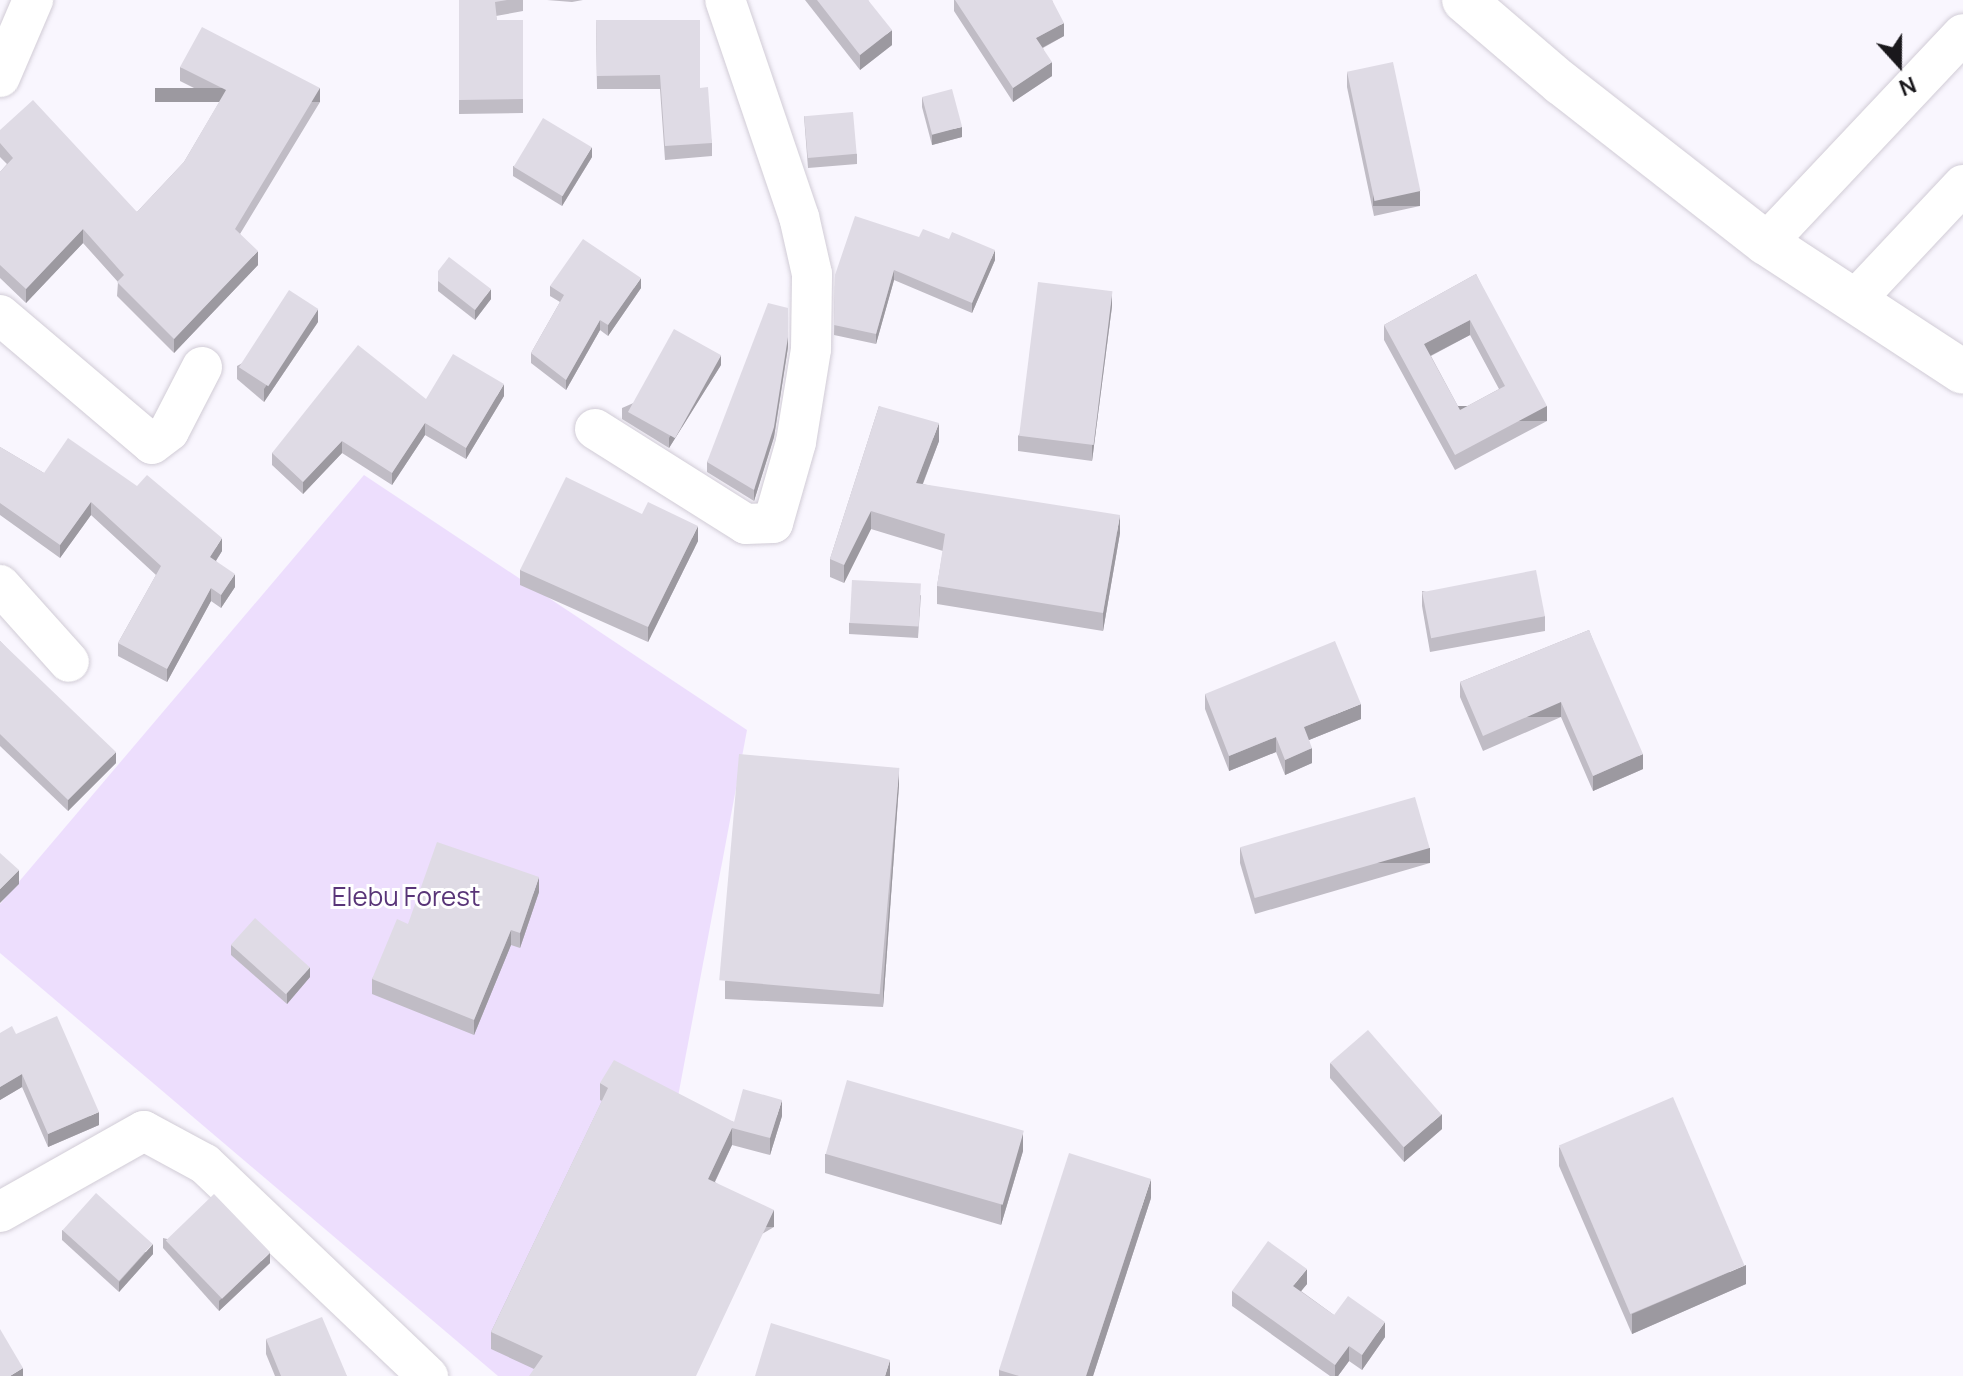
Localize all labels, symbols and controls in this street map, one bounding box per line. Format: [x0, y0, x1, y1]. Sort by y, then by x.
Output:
north arrow [1859, 24, 1939, 104]
text: N [1895, 70, 1920, 103]
park label: Elebu Forest [332, 881, 480, 913]

